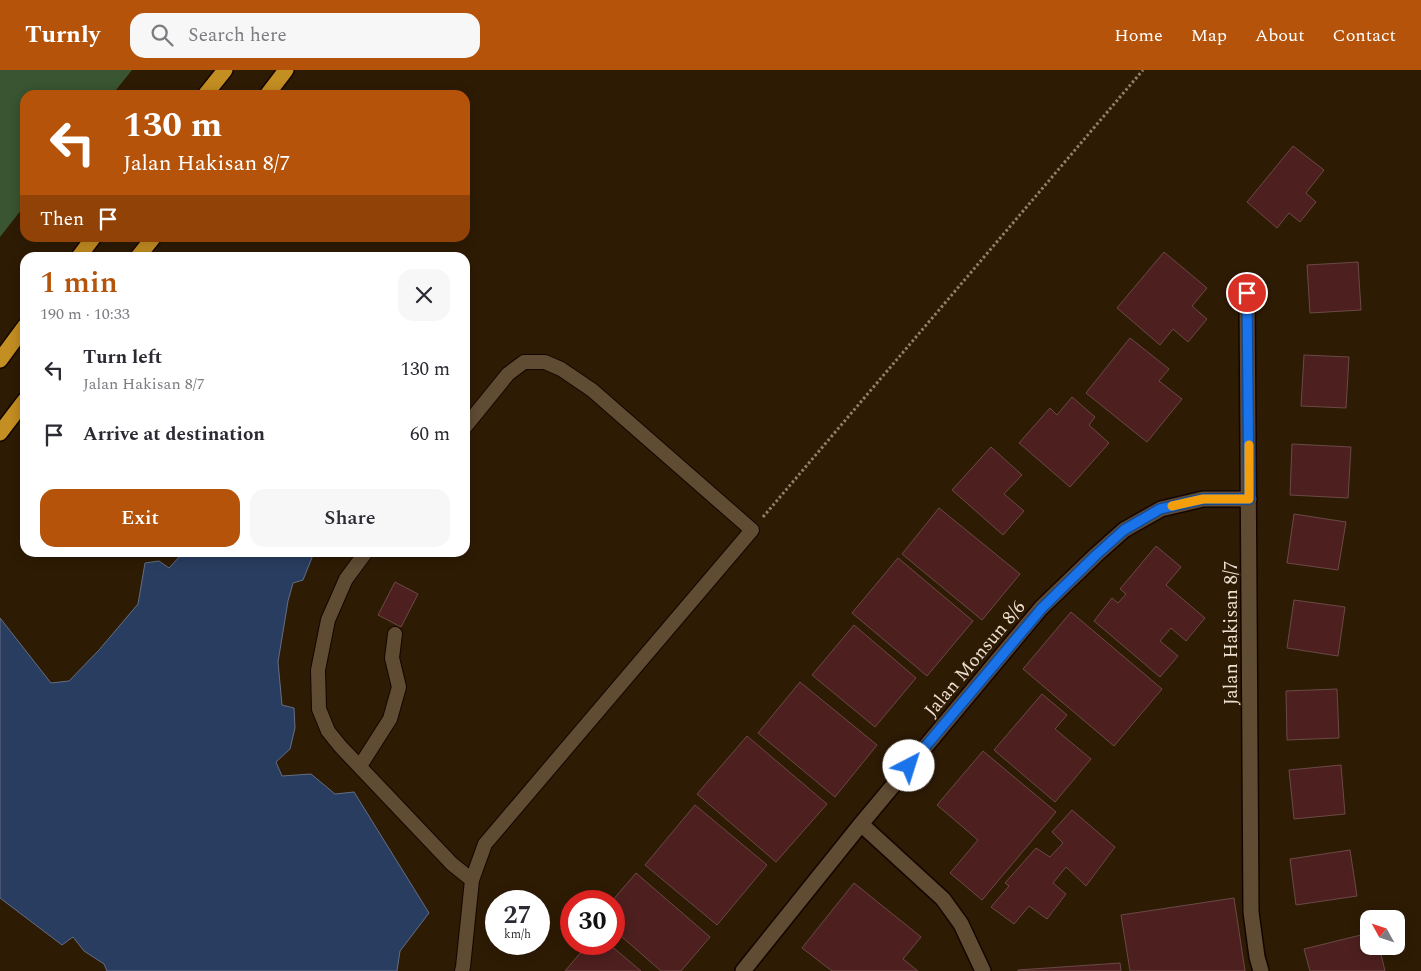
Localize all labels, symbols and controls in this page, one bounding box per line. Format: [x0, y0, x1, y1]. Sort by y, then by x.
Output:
search box [130, 13, 480, 58]
text: Turnly [25, 17, 100, 53]
icon: search [148, 21, 176, 49]
text: Search here [188, 21, 287, 50]
text: Home [1114, 22, 1163, 49]
text: Map [1191, 22, 1227, 49]
text: About [1255, 22, 1305, 49]
text: Contact [1333, 22, 1396, 49]
text: 130 m [123, 99, 222, 152]
icon: left [40, 110, 105, 175]
text: Jalan Hakisan 8/7 [123, 147, 290, 180]
text: Then [40, 205, 84, 234]
icon: arrive [94, 205, 122, 233]
text: 1 min [40, 260, 118, 306]
button: close [398, 269, 450, 321]
pin [1226, 272, 1268, 314]
icon: arrive [1233, 279, 1261, 307]
text: 190 m · 10:33 [40, 302, 130, 326]
text: Turn left [83, 343, 162, 372]
text: 130 m [400, 355, 450, 384]
icon: left [40, 356, 68, 384]
text: Jalan Hakisan 8/7 [83, 372, 205, 396]
text: Arrive at destination [83, 420, 265, 449]
text: 60 m [410, 420, 450, 449]
icon: arrive [40, 421, 68, 449]
button: Exit [40, 489, 240, 547]
button: Share [250, 489, 450, 547]
street label: Jalan Hakisan 8/7 [1217, 561, 1246, 705]
street label: Jalan Monsun 8/6 [918, 594, 1033, 724]
position arrow [882, 739, 934, 791]
speed limit sign: 30 [560, 890, 625, 955]
text: 27 [503, 897, 532, 935]
north arrow [1360, 910, 1405, 955]
map controls [1360, 910, 1405, 955]
text: km/h [504, 925, 531, 944]

